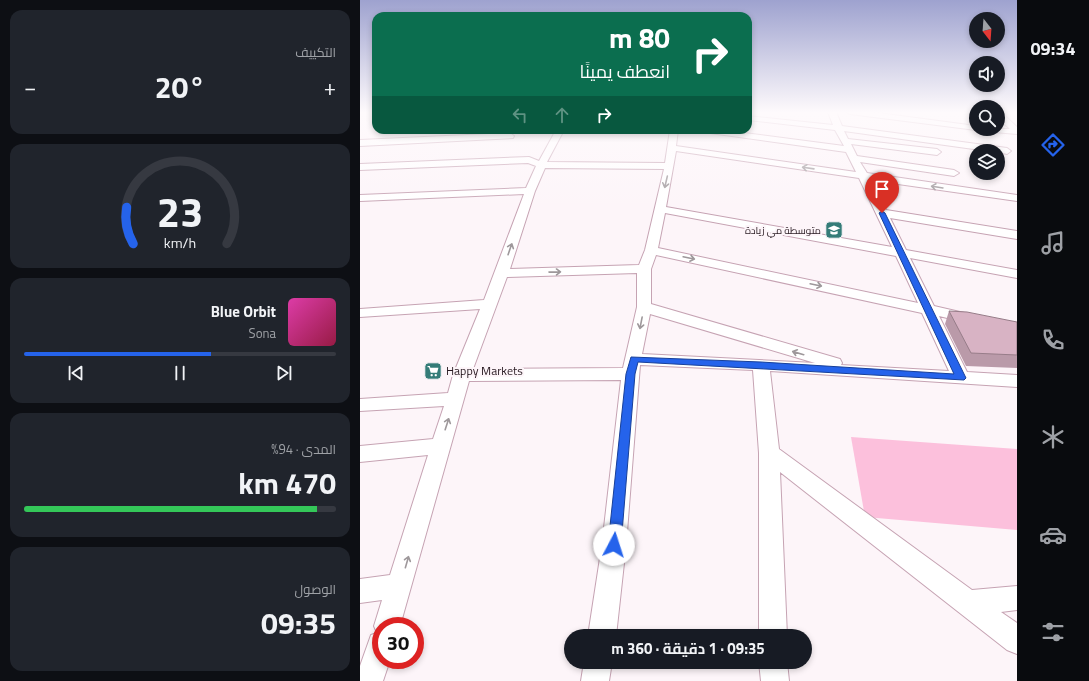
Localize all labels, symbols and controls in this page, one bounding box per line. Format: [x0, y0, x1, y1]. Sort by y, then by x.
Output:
north arrow [969, 12, 1005, 48]
map controls [969, 12, 1005, 180]
text: 80 m [609, 16, 670, 59]
icon: right [684, 28, 736, 80]
text: 09:34 [1031, 35, 1075, 62]
text: التكييف [295, 42, 336, 62]
button: sound [969, 56, 1005, 92]
text: انعطف يمينًا [580, 58, 670, 85]
text: 20° [155, 64, 205, 110]
text: − [24, 70, 36, 104]
text: + [324, 70, 336, 104]
button: search [969, 100, 1005, 136]
icon: left [509, 104, 531, 126]
icon: ahead [551, 104, 573, 126]
icon: right [593, 104, 615, 126]
icon: directions [1039, 131, 1067, 159]
button: layers [969, 144, 1005, 180]
one-way arrow [802, 164, 815, 172]
pin [865, 172, 899, 213]
one-way arrow [661, 175, 669, 188]
icon: arrive [871, 178, 893, 200]
text: 23 [157, 180, 203, 243]
one-way arrow [931, 182, 944, 190]
school or university icon: متوسطة مي زيادة [824, 220, 844, 240]
place label: متوسطة مي زيادة [745, 223, 821, 238]
icon: music [1039, 229, 1067, 257]
text: km/h [164, 232, 196, 254]
one-way arrow [507, 242, 514, 255]
one-way arrow [682, 254, 695, 262]
one-way arrow [548, 268, 561, 275]
one-way arrow [809, 282, 822, 290]
text: Blue Orbit [211, 300, 276, 323]
one-way arrow [636, 316, 644, 329]
text: Sona [249, 323, 276, 343]
icon: phone [1039, 326, 1067, 354]
one-way arrow [792, 349, 805, 356]
supermarket icon: Happy Markets [423, 361, 443, 381]
place label: Happy Markets [446, 361, 523, 380]
icon: previous [65, 362, 87, 384]
icon: pause [169, 362, 191, 384]
icon: next [273, 362, 295, 384]
one-way arrow [444, 417, 451, 430]
icon: climate [1039, 423, 1067, 451]
text: المدى · 94% [271, 439, 336, 459]
text: 470 km [238, 460, 336, 506]
icon: car [1039, 521, 1067, 549]
position arrow [593, 524, 635, 566]
one-way arrow [404, 556, 411, 569]
text: الوصول [295, 579, 336, 599]
text: 09:35 [261, 600, 336, 646]
speed limit sign: 30 [372, 617, 424, 669]
icon: filters [1039, 618, 1067, 646]
text: 09:35 · 1 دقيقة · 360 m [611, 637, 765, 660]

